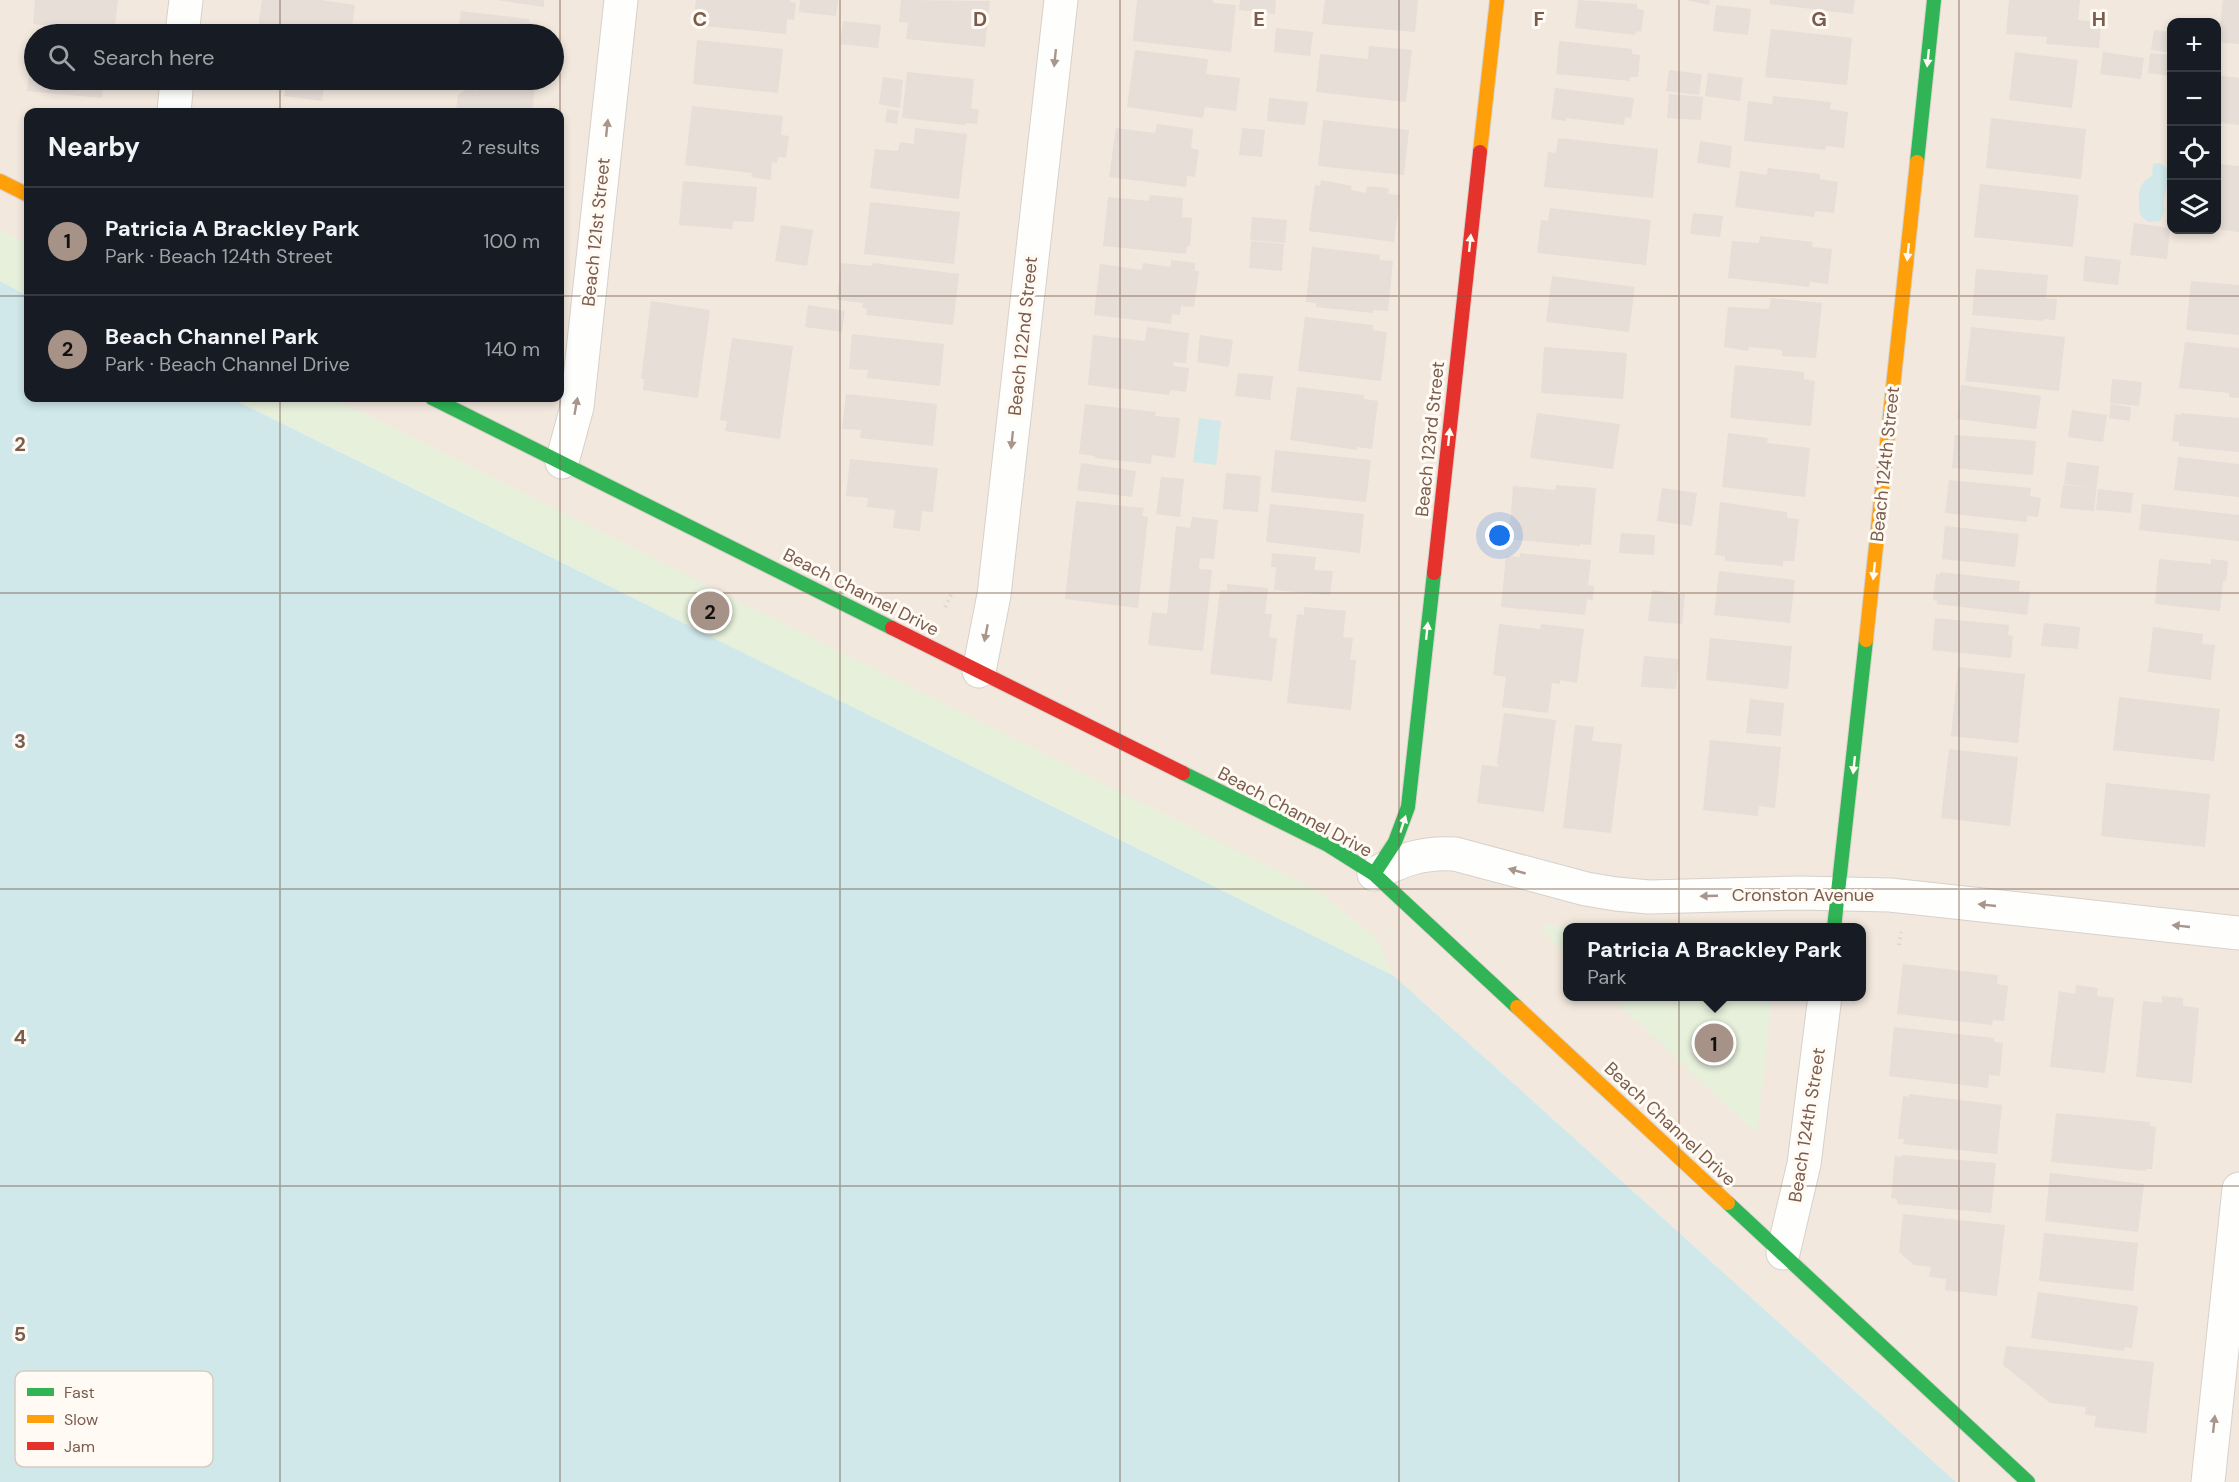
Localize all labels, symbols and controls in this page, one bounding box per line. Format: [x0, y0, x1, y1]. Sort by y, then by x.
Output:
text: C [693, 6, 707, 32]
text: D [973, 6, 987, 32]
text: E [1253, 6, 1265, 32]
text: F [1533, 6, 1545, 32]
text: G [1811, 6, 1827, 32]
text: H [2092, 6, 2106, 32]
map controls [2167, 18, 2221, 234]
button: + [2167, 18, 2221, 72]
search box [24, 24, 564, 90]
icon: search [45, 41, 78, 74]
text: Search here [93, 43, 214, 72]
one-way arrow [1050, 49, 1059, 68]
one-way arrow [1923, 49, 1933, 68]
button: − [2167, 72, 2221, 126]
one-way arrow [602, 119, 612, 138]
button: locate [2167, 126, 2221, 180]
text: Nearby [48, 130, 140, 164]
text: 2 results [461, 134, 540, 160]
street label: Beach 121st Street [576, 156, 616, 308]
button: layers [2167, 180, 2221, 234]
text: Patricia A Brackley Park [105, 214, 360, 243]
text: 1 [64, 228, 71, 254]
text: 100 m [483, 228, 540, 254]
one-way arrow [1465, 234, 1475, 253]
text: Park · Beach 124th Street [105, 243, 333, 269]
one-way arrow [1903, 243, 1913, 262]
street label: Beach 122nd Street [1003, 255, 1043, 417]
text: Beach Channel Park [105, 322, 319, 351]
text: 2 [62, 336, 73, 362]
text: 140 m [485, 336, 540, 362]
text: Park · Beach Channel Drive [105, 351, 350, 377]
street label: Beach 123rd Street [1410, 360, 1450, 518]
street label: Beach 124th Street [1865, 385, 1905, 543]
one-way arrow [572, 396, 581, 415]
one-way arrow [1444, 427, 1453, 446]
one-way arrow [1007, 430, 1016, 449]
text: 2 [14, 431, 26, 457]
your location [1485, 521, 1514, 550]
street label: Beach Channel Drive [779, 542, 943, 642]
one-way arrow [1869, 562, 1879, 581]
pin: 2 [690, 588, 730, 634]
one-way arrow [1422, 621, 1432, 640]
one-way arrow [981, 624, 990, 643]
text: 3 [14, 728, 26, 754]
one-way arrow [1849, 756, 1859, 775]
street label: Beach Channel Drive [1214, 761, 1376, 863]
one-way arrow [1399, 815, 1408, 833]
one-way arrow [1508, 865, 1526, 875]
street label: Cronston Avenue [1732, 883, 1874, 907]
one-way arrow [1699, 891, 1718, 901]
one-way arrow [1977, 900, 1996, 910]
one-way arrow [2171, 921, 2190, 931]
popup [1563, 923, 1866, 1001]
text: Patricia A Brackley Park [1587, 935, 1842, 964]
text: Park [1587, 964, 1627, 990]
pin: 1 [1694, 1020, 1734, 1066]
text: 4 [14, 1024, 27, 1050]
street label: Beach 124th Street [1783, 1046, 1831, 1204]
street label: Beach Channel Drive [1599, 1057, 1741, 1191]
text: 5 [14, 1321, 26, 1347]
legend [15, 1371, 213, 1467]
text: Fast [64, 1382, 95, 1403]
text: Slow [64, 1409, 98, 1430]
one-way arrow [2209, 1414, 2219, 1433]
text: Jam [64, 1436, 95, 1457]

